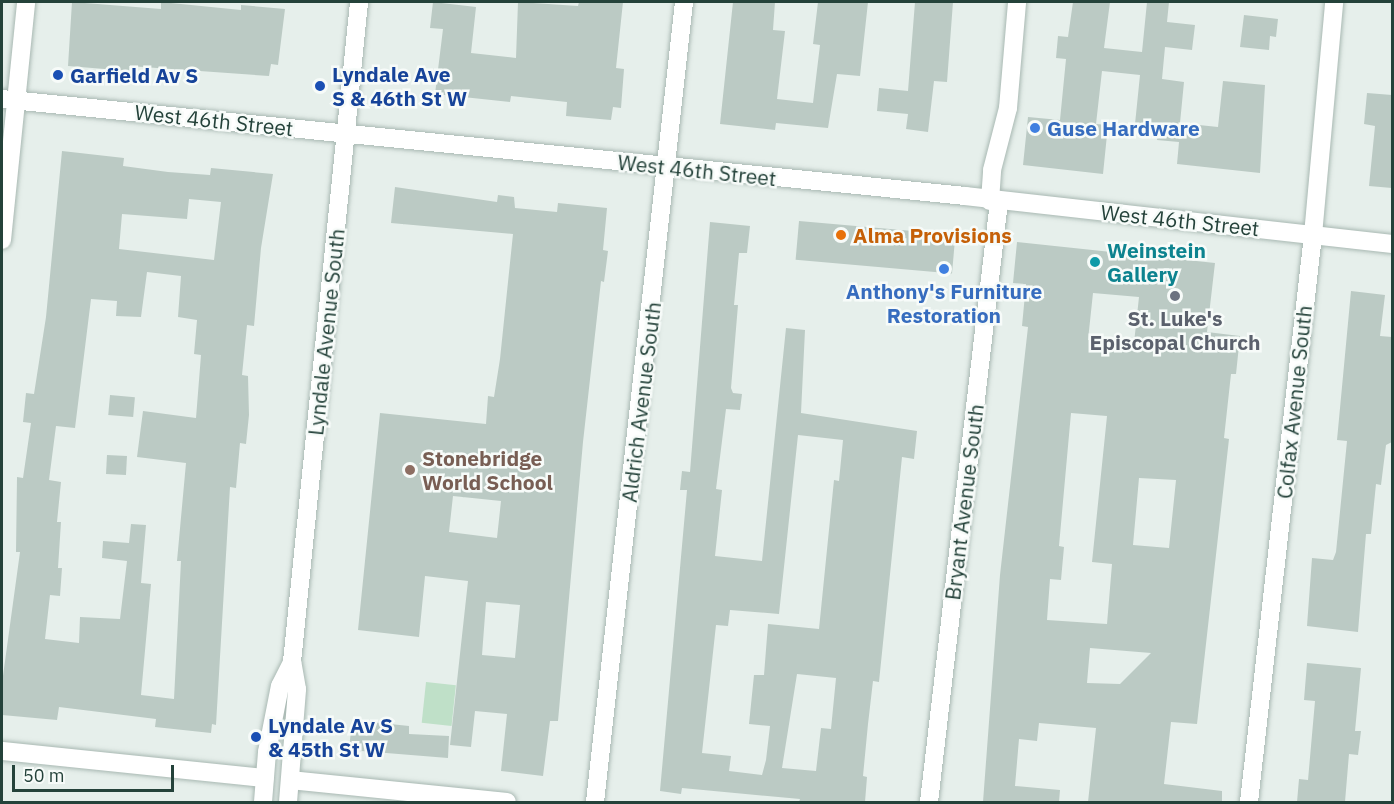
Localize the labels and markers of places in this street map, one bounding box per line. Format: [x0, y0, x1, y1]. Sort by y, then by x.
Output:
place label: Lyndale Ave S & 46th St W [332, 61, 467, 111]
place label: Garfield Av S [70, 62, 198, 88]
marker: Garfield Av S [51, 68, 65, 82]
marker: Lyndale Ave S & 46th St W [313, 79, 327, 93]
place label: Guse Hardware [1047, 115, 1200, 141]
marker: Guse Hardware [1028, 121, 1042, 135]
place label: Alma Provisions [853, 222, 1012, 248]
marker: Alma Provisions [834, 228, 848, 242]
place label: Weinstein Gallery [1107, 237, 1206, 287]
marker: Weinstein Gallery [1088, 255, 1102, 269]
marker: Anthony's Furniture Restoration [937, 262, 951, 276]
place label: Anthony's Furniture Restoration [846, 278, 1042, 328]
marker: St. Luke's Episcopal Church [1168, 289, 1182, 303]
place label: St. Luke's Episcopal Church [1089, 305, 1261, 355]
place label: Stonebridge World School [422, 445, 553, 495]
marker: Stonebridge World School [403, 463, 417, 477]
place label: Lyndale Av S & 45th St W [268, 712, 393, 762]
marker: Lyndale Av S & 45th St W [249, 730, 263, 744]

